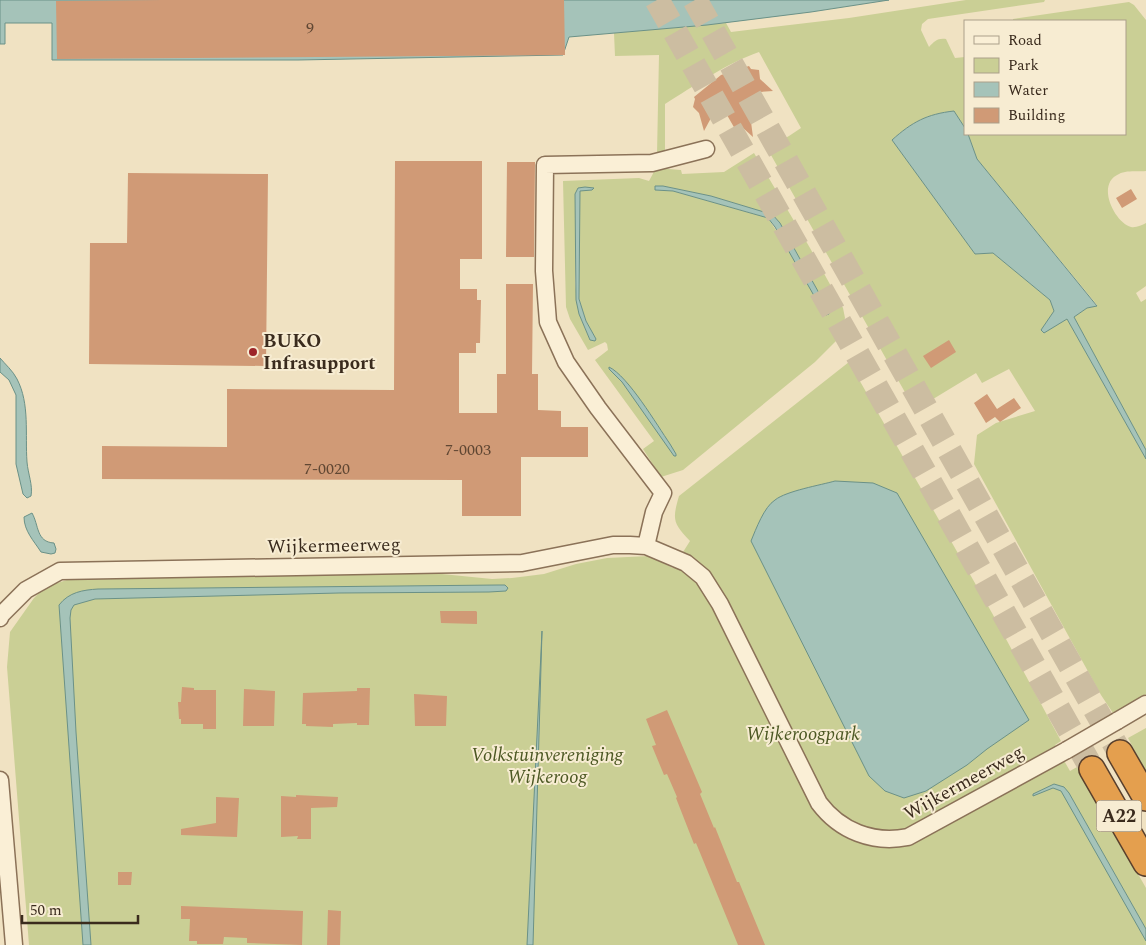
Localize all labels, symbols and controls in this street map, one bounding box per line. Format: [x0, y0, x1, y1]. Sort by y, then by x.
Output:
house number: 9 [306, 16, 314, 40]
legend [964, 20, 1126, 135]
text: Road [1008, 29, 1042, 52]
text: Park [1008, 54, 1039, 77]
text: Water [1008, 79, 1048, 102]
text: Building [1008, 104, 1065, 127]
place label: BUKO Infrasupport [263, 327, 376, 378]
marker: BUKO Infrasupport [247, 346, 259, 358]
house number: 7-0003 [445, 438, 491, 462]
house number: 7-0020 [304, 457, 350, 481]
street label: Wijkermeerweg [267, 530, 401, 562]
park label: Wijkeroogpark [746, 720, 860, 749]
street label: Wijkermeerweg [899, 738, 1029, 828]
park label: Volkstuinvereniging Wijkeroog [471, 741, 624, 792]
road number: A22 [1096, 800, 1142, 831]
scale bar [22, 892, 139, 924]
text: 50 m [30, 899, 62, 922]

